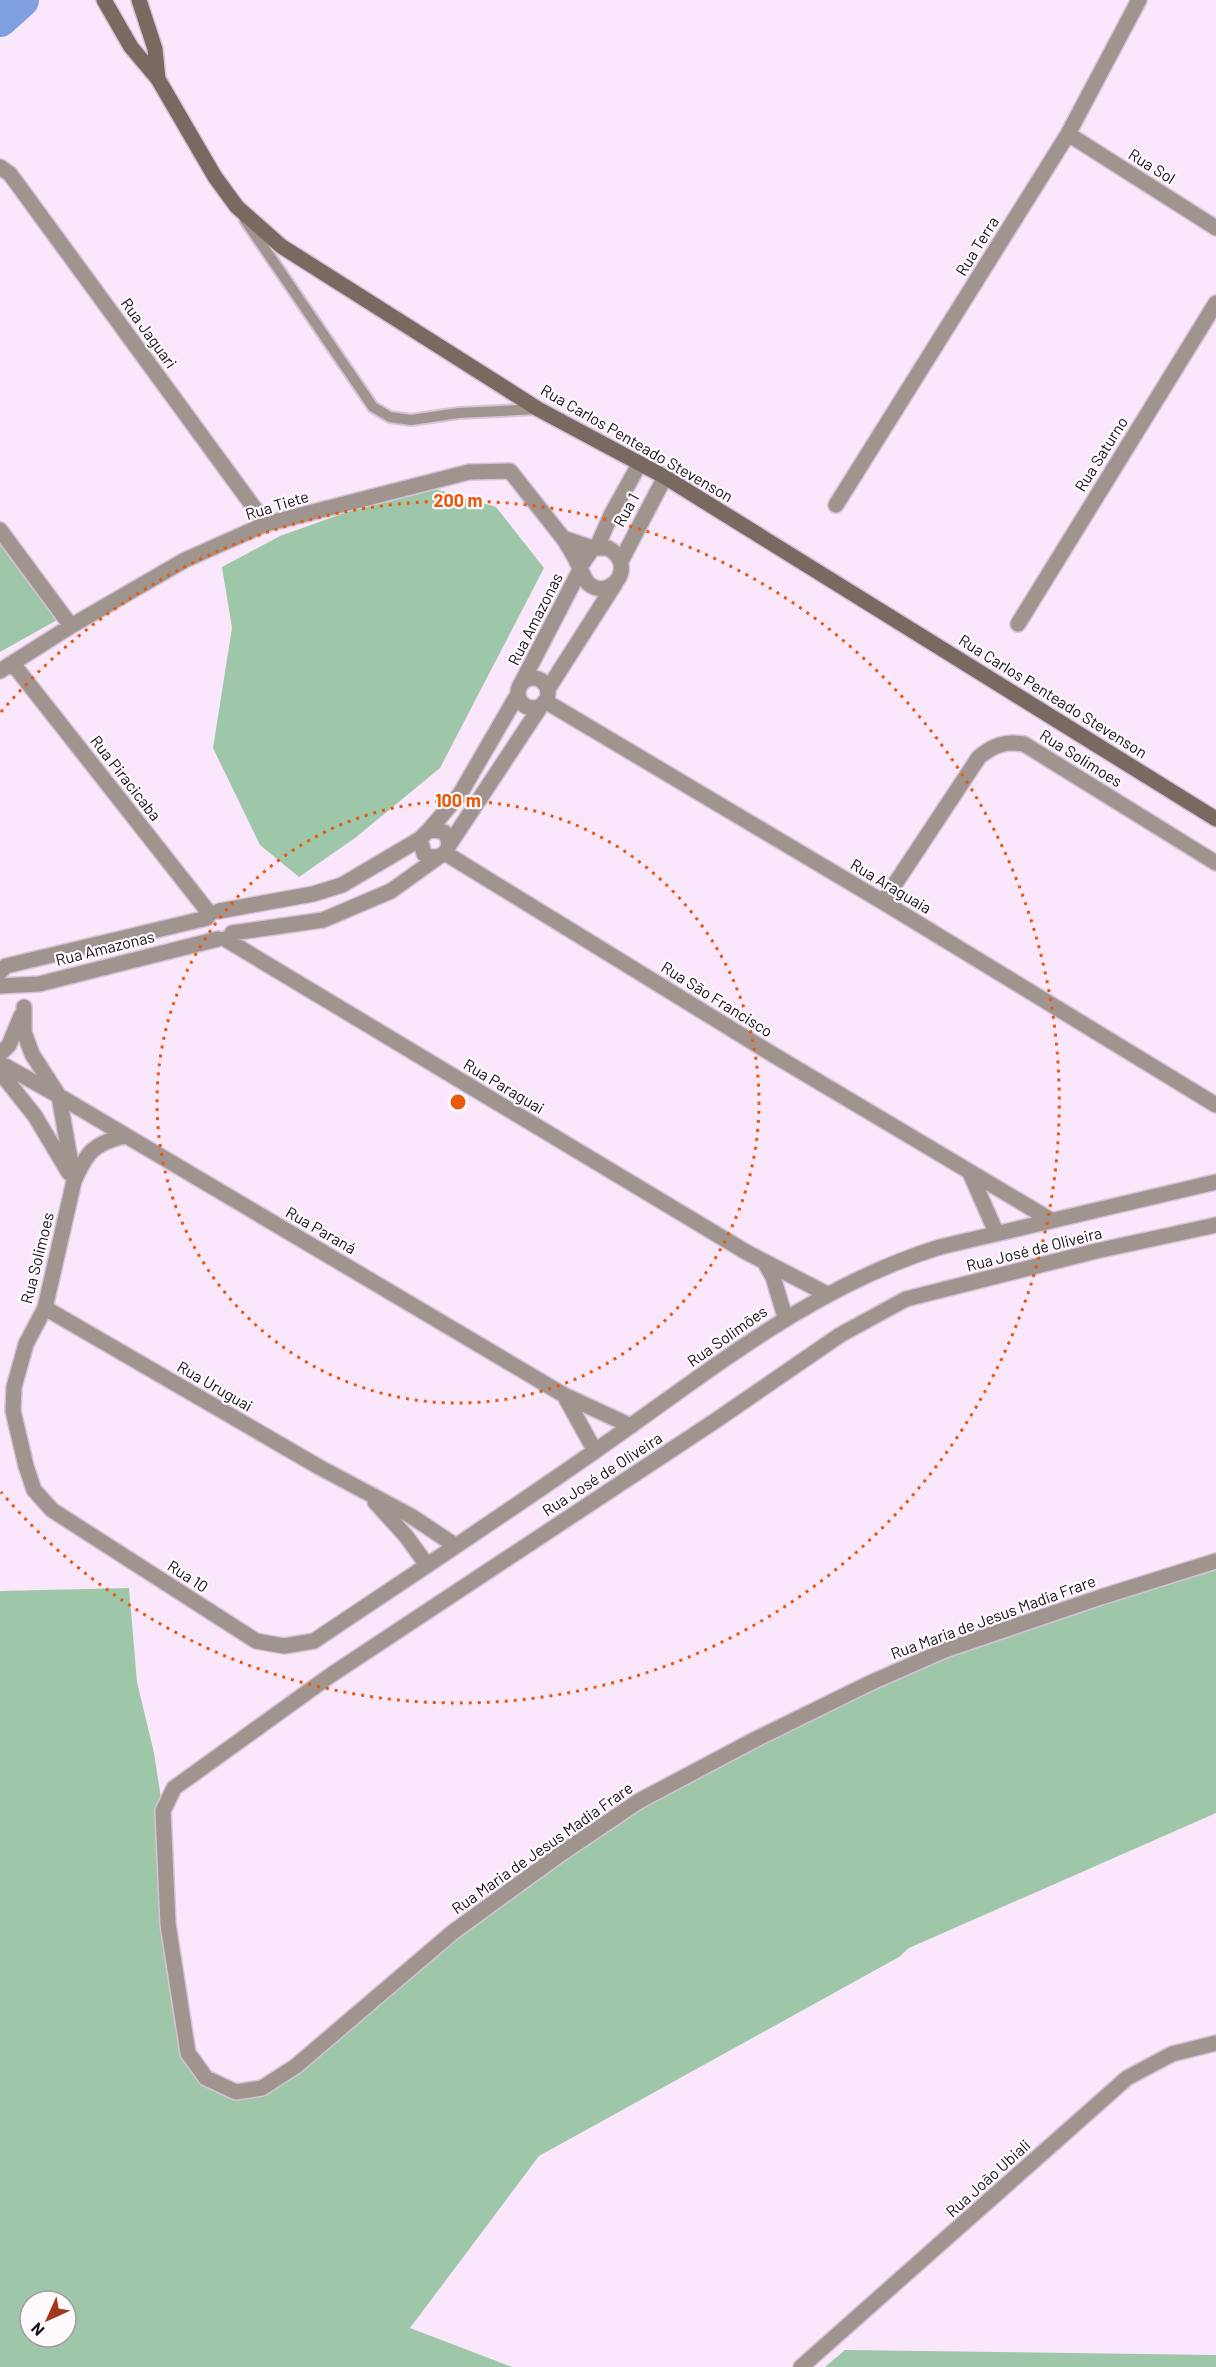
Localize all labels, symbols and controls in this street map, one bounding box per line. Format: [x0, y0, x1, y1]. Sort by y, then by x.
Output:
street label: Rua Sol [1125, 144, 1179, 187]
street label: Rua Terra [951, 213, 1002, 279]
street label: Rua Jaguari [118, 294, 181, 372]
street label: Rua Carlos Penteado Stevenson [538, 380, 737, 505]
street label: Rua Saturno [1070, 413, 1131, 495]
street label: Rua Tiete [243, 486, 311, 523]
text: 200 m [433, 489, 483, 511]
street label: Rua 1 [609, 490, 642, 530]
street label: Rua Amazonas [503, 569, 566, 668]
street label: Rua Carlos Penteado Stevenson [956, 630, 1151, 762]
street label: Rua Solimoes [1037, 725, 1126, 790]
street label: Rua Piracicaba [87, 731, 166, 824]
text: 100 m [435, 789, 481, 811]
street label: Rua Araguaia [847, 854, 935, 917]
street label: Rua Amazonas [53, 926, 156, 969]
street label: Rua São Francisco [658, 957, 776, 1040]
street label: Rua Paraguai [460, 1054, 548, 1117]
centre of rings [448, 1092, 468, 1112]
street label: Rua Paraná [283, 1202, 360, 1257]
street label: Rua Solimoes [16, 1210, 57, 1306]
street label: Rua José de Oliveira [964, 1222, 1104, 1275]
street label: Rua Solimões [683, 1301, 770, 1370]
street label: Rua Uruguai [174, 1356, 256, 1415]
street label: Rua José de Oliveira [538, 1428, 665, 1519]
street label: Rua 10 [164, 1556, 212, 1596]
street label: Rua Maria de Jesus Madia Frare [888, 1571, 1098, 1663]
street label: Rua Maria de Jesus Madia Frare [447, 1778, 636, 1918]
street label: Rua João Ubiali [942, 2135, 1034, 2220]
north arrow [18, 2289, 78, 2349]
text: N [27, 2319, 48, 2340]

